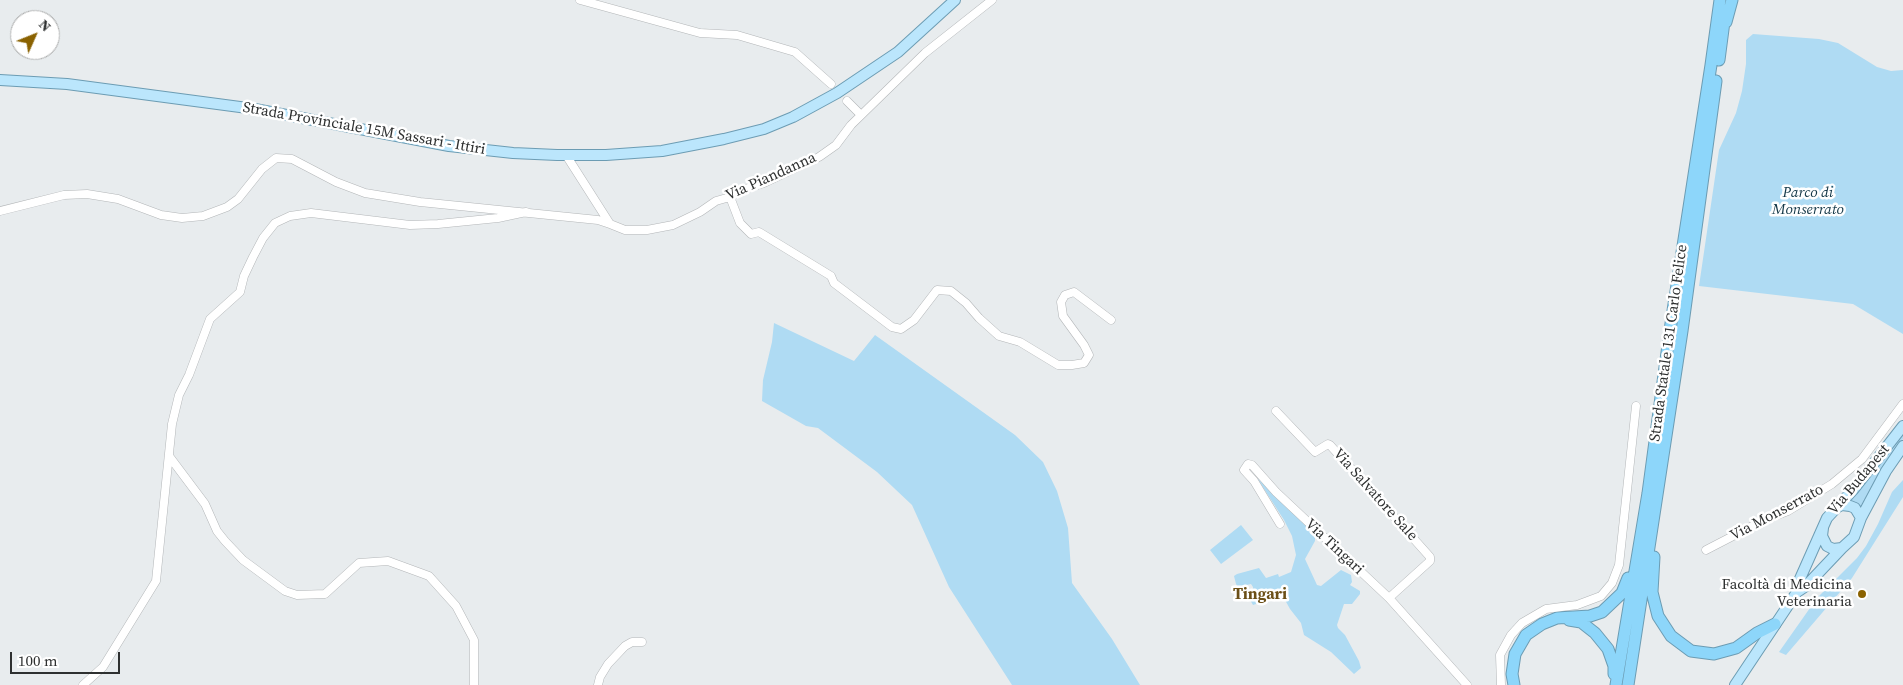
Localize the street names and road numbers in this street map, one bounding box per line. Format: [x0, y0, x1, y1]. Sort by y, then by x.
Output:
street label: Strada Provinciale 15M Sassari - Ittiri [241, 99, 487, 159]
street label: Via Piandanna [723, 149, 819, 205]
street label: Strada Statale 131 Carlo Felice [1646, 243, 1692, 443]
street label: Via Budapest [1824, 441, 1894, 519]
street label: Via Salvatore Sale [1329, 445, 1421, 545]
street label: Via Monserrato [1727, 481, 1827, 545]
street label: Via Tingari [1301, 515, 1367, 579]

